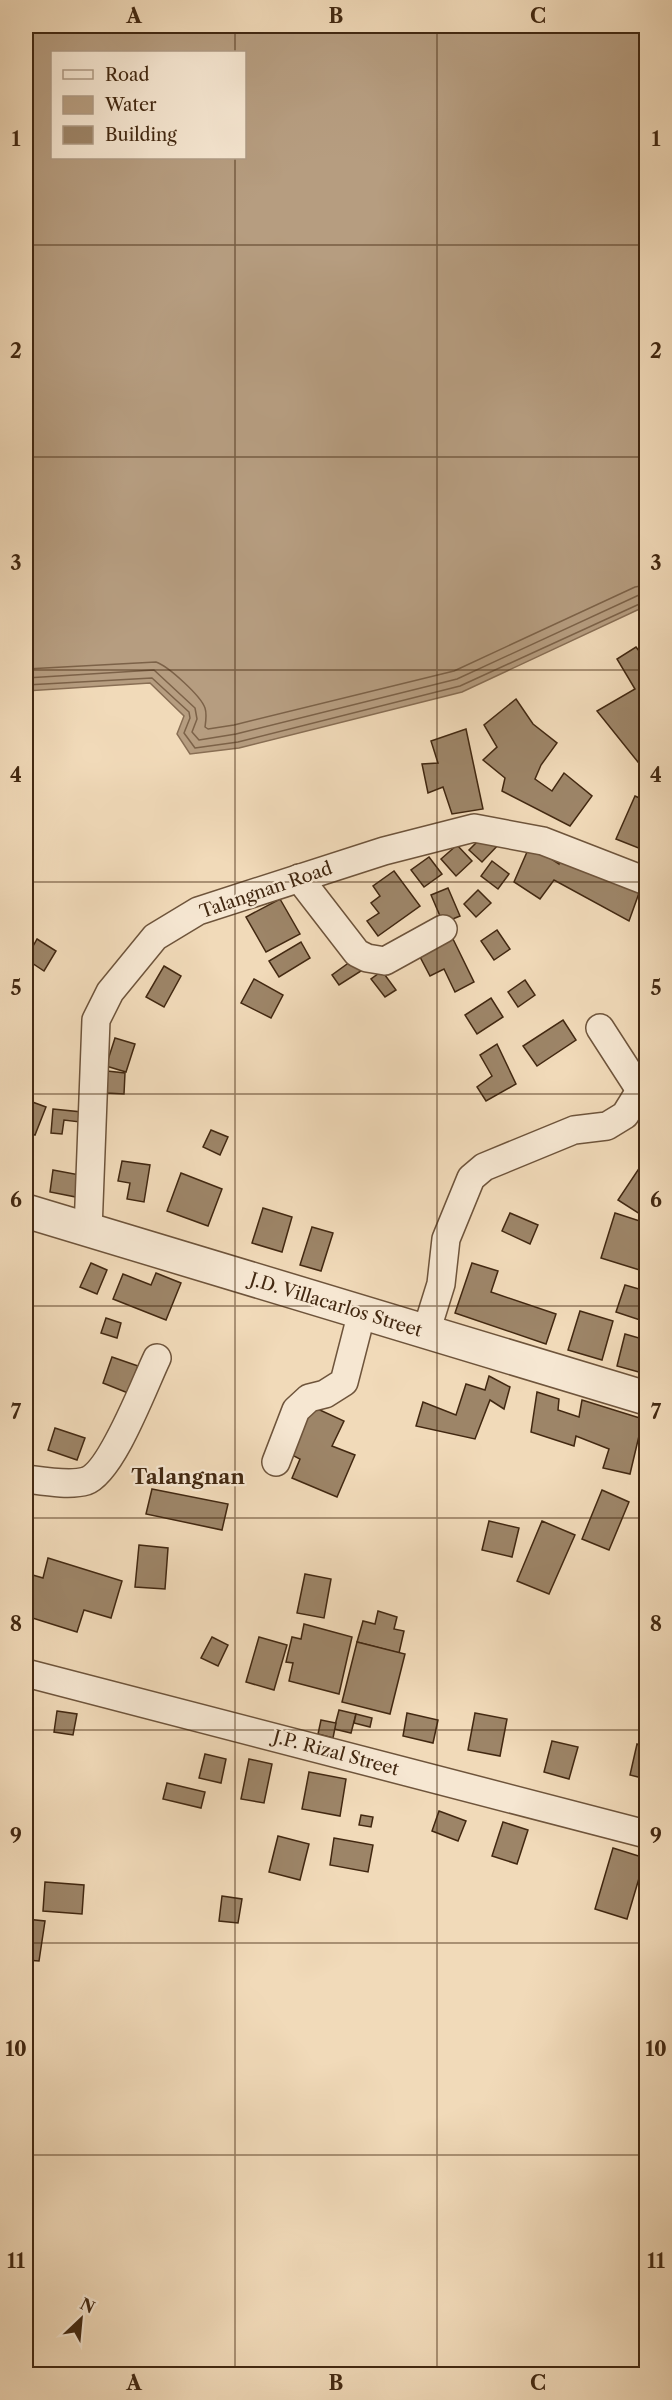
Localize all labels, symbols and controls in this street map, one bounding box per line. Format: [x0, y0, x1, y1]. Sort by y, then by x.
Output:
text: A [125, 4, 142, 28]
text: B [329, 4, 344, 28]
text: C [530, 4, 546, 28]
legend [51, 51, 246, 159]
text: Road [105, 64, 150, 86]
text: Water [104, 94, 157, 116]
text: Building [105, 124, 177, 146]
text: 1 [12, 127, 21, 151]
text: 1 [652, 127, 661, 151]
text: 2 [10, 339, 22, 363]
text: 2 [650, 339, 662, 363]
text: 3 [10, 551, 22, 575]
text: 3 [650, 551, 662, 575]
text: 4 [10, 763, 22, 787]
text: 4 [650, 763, 662, 787]
street label: Talangnan Road [197, 857, 335, 923]
text: 5 [10, 976, 22, 1000]
text: 5 [650, 976, 662, 1000]
text: 6 [10, 1188, 22, 1212]
text: 6 [650, 1188, 662, 1212]
street label: J.D. Villacarlos Street [244, 1267, 426, 1342]
text: 7 [11, 1400, 22, 1424]
text: 7 [651, 1400, 662, 1424]
district label: Talangnan [131, 1464, 245, 1489]
text: 8 [10, 1612, 22, 1636]
text: 8 [650, 1612, 662, 1636]
street label: J.P. Rizal Street [268, 1725, 402, 1781]
text: 9 [10, 1824, 22, 1848]
text: 9 [650, 1824, 662, 1848]
text: 10 [5, 2037, 27, 2061]
text: 10 [645, 2037, 667, 2061]
text: 11 [7, 2249, 25, 2273]
text: 11 [647, 2249, 665, 2273]
north arrow [51, 2289, 111, 2349]
text: N [77, 2293, 98, 2318]
text: A [125, 2371, 142, 2395]
text: B [329, 2371, 344, 2395]
text: C [530, 2371, 546, 2395]

